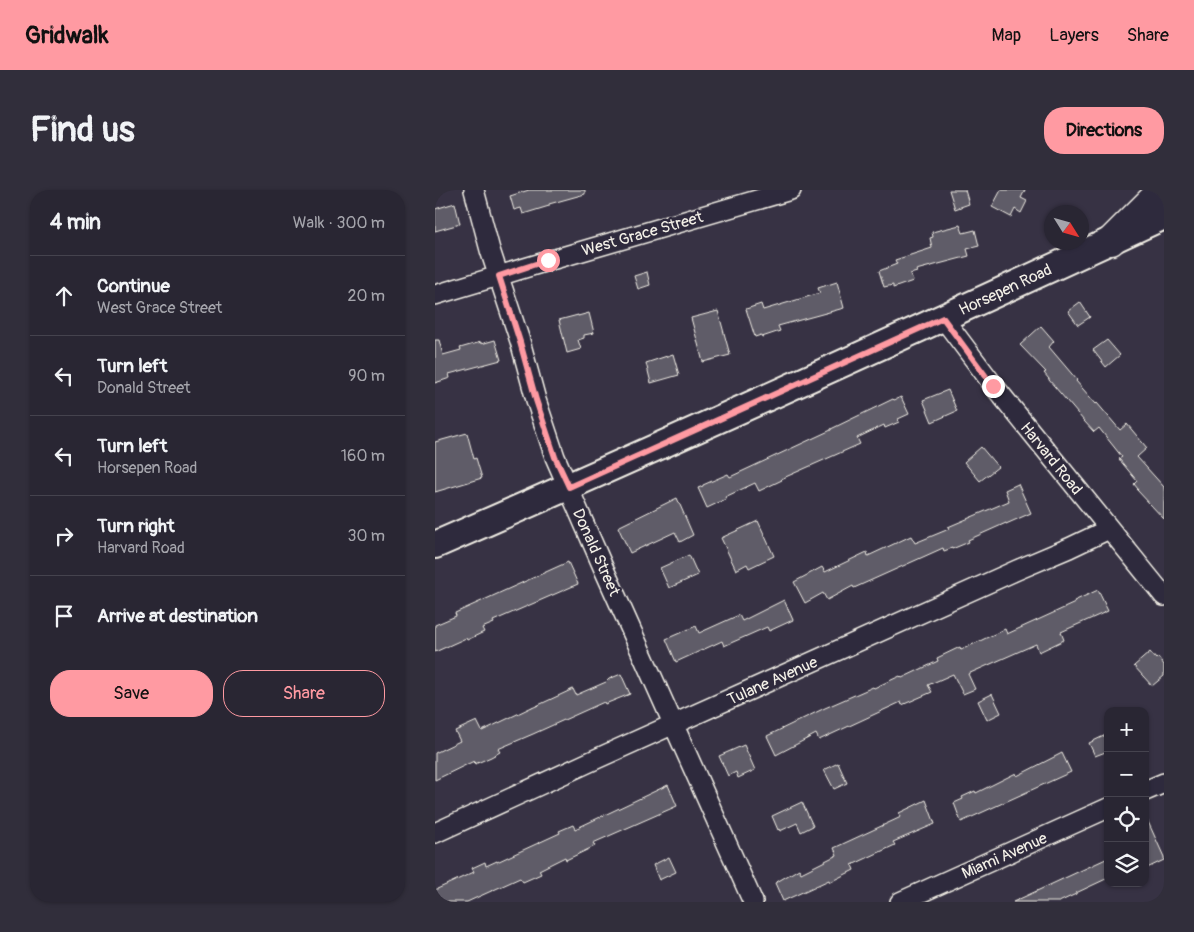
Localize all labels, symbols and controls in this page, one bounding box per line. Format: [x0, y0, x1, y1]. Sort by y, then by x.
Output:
text: Gridwalk [25, 21, 109, 50]
text: Map [992, 24, 1021, 47]
text: Layers [1049, 24, 1099, 47]
text: Share [1127, 24, 1169, 47]
button: Directions [1044, 107, 1164, 154]
text: Find us [30, 108, 135, 152]
north arrow [1044, 205, 1089, 250]
street label: West Grace Street [579, 207, 706, 261]
text: 4 min [50, 209, 101, 236]
text: Walk · 300 m [293, 213, 385, 233]
route start [537, 249, 560, 272]
street label: Horsepen Road [956, 260, 1055, 320]
text: Continue [97, 274, 170, 298]
icon: ahead [50, 282, 78, 310]
text: 20 m [347, 286, 385, 306]
text: West Grace Street [97, 298, 222, 318]
text: Turn left [97, 354, 167, 378]
icon: left [50, 362, 78, 390]
text: 90 m [348, 366, 385, 386]
route end [982, 375, 1005, 398]
text: Donald Street [97, 378, 190, 398]
street label: Harvard Road [1016, 418, 1087, 499]
text: Turn left [97, 434, 167, 458]
icon: left [50, 442, 78, 470]
text: 160 m [341, 446, 385, 466]
text: Horsepen Road [97, 458, 197, 478]
street label: Donald Street [568, 506, 624, 600]
text: Turn right [97, 514, 175, 538]
icon: right [50, 522, 78, 550]
text: 30 m [347, 526, 385, 546]
text: Harvard Road [97, 538, 185, 558]
icon: arrive [50, 602, 78, 630]
text: Arrive at destination [97, 604, 258, 628]
street label: Tulane Avenue [724, 652, 821, 710]
button: Save [50, 670, 213, 717]
button: Share [223, 670, 385, 717]
map controls [1104, 707, 1149, 887]
button: + [1104, 707, 1149, 752]
button: − [1104, 752, 1149, 797]
button: locate [1104, 797, 1149, 842]
street label: Miami Avenue [959, 828, 1050, 884]
button: layers [1104, 842, 1149, 887]

